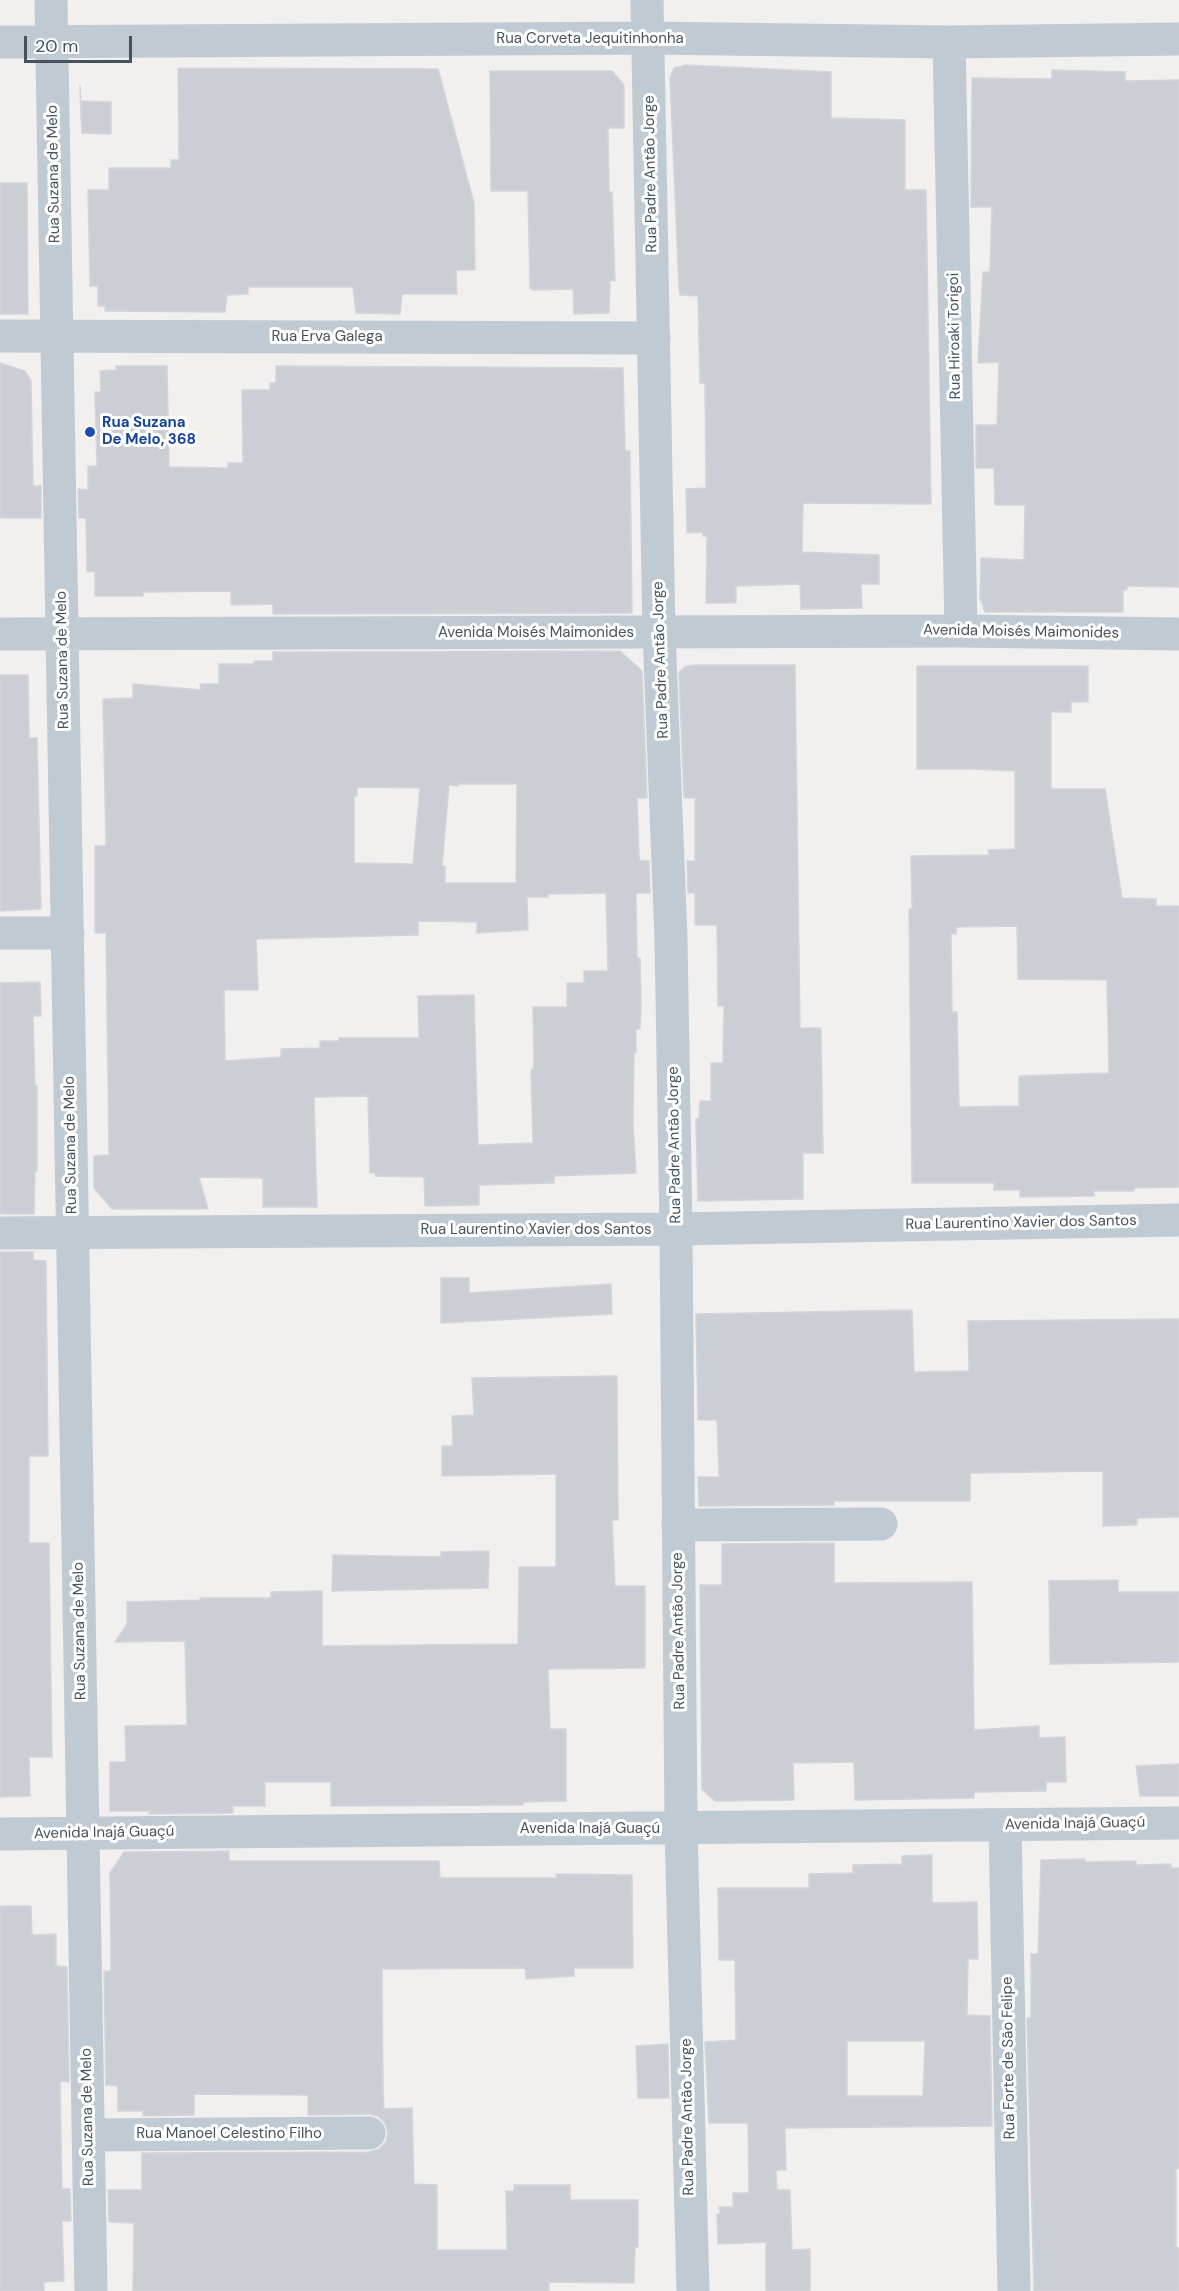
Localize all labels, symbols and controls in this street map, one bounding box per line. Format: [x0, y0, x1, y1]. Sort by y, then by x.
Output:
scale bar [27, 24, 135, 62]
street label: Rua Corveta Jequitinhonha [496, 30, 684, 48]
text: 20 m [35, 34, 78, 58]
street label: Rua Padre Antão Jorge [641, 95, 661, 253]
street label: Rua Suzana de Melo [44, 105, 64, 243]
street label: Rua Hiroaki Torigoi [945, 273, 965, 399]
street label: Rua Erva Galega [271, 328, 383, 346]
place label: Rua Suzana De Melo, 368 [102, 414, 196, 449]
marker: Rua Suzana De Melo, 368 [83, 425, 97, 439]
street label: Rua Padre Antão Jorge [649, 581, 673, 739]
street label: Rua Suzana de Melo [53, 591, 73, 729]
street label: Avenida Moisés Maimonides [923, 621, 1119, 643]
street label: Avenida Moisés Maimonides [438, 624, 634, 642]
street label: Rua Padre Antão Jorge [665, 1066, 685, 1224]
street label: Rua Suzana de Melo [61, 1076, 81, 1214]
street label: Rua Laurentino Xavier dos Santos [905, 1212, 1137, 1234]
street label: Rua Laurentino Xavier dos Santos [420, 1221, 652, 1239]
street label: Rua Padre Antão Jorge [669, 1552, 689, 1710]
street label: Rua Suzana de Melo [70, 1562, 90, 1700]
street label: Avenida Inajá Guaçú [1005, 1814, 1145, 1834]
street label: Avenida Inajá Guaçú [520, 1820, 660, 1838]
street label: Avenida Inajá Guaçú [34, 1823, 174, 1843]
street label: Rua Forte de São Felipe [999, 1976, 1019, 2140]
street label: Rua Padre Antão Jorge [678, 2038, 698, 2196]
street label: Rua Suzana de Melo [78, 2048, 98, 2186]
street label: Rua Manoel Celestino Filho [136, 2125, 322, 2143]

